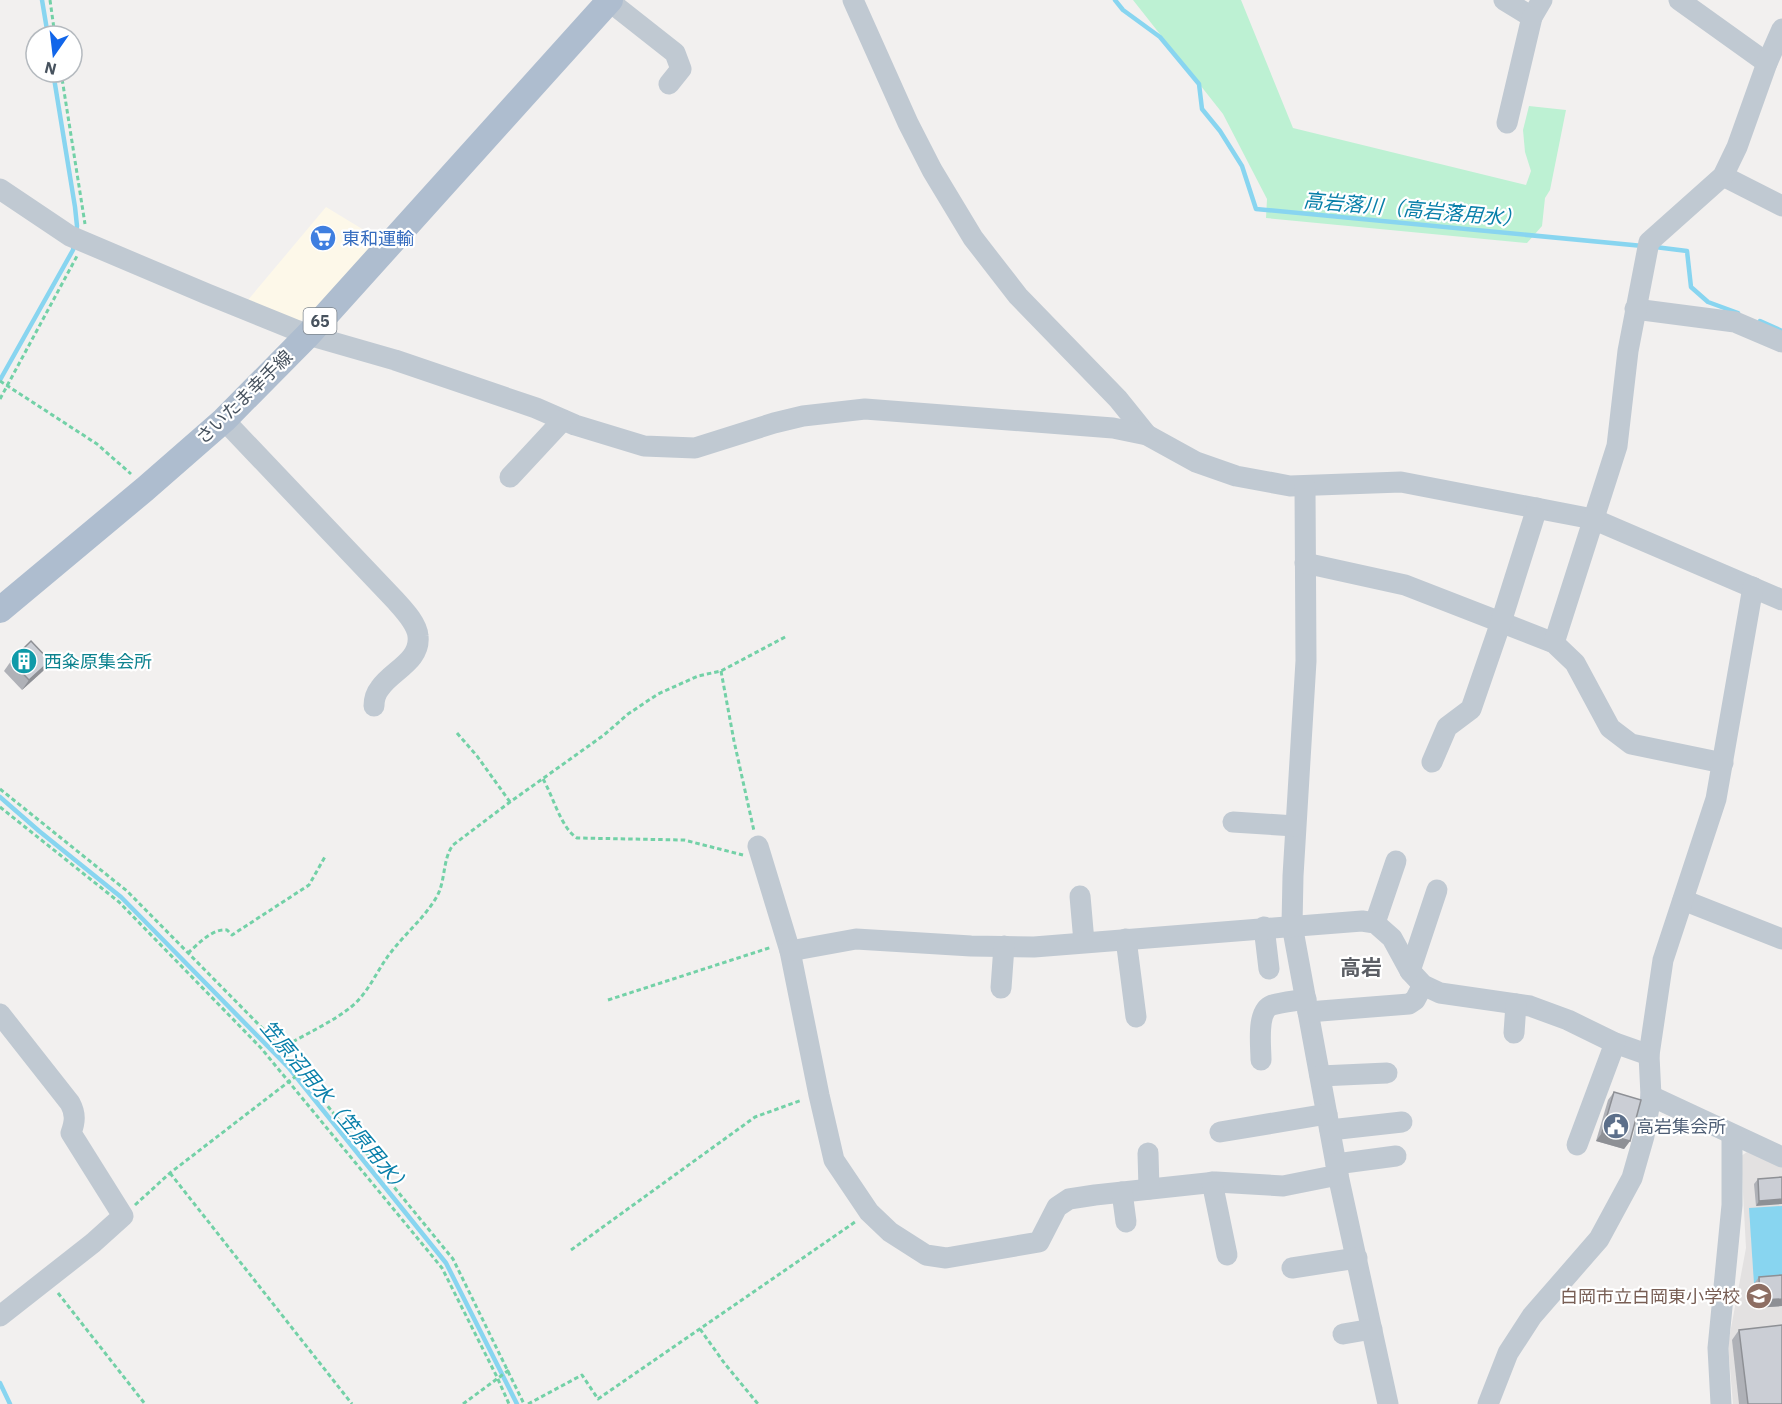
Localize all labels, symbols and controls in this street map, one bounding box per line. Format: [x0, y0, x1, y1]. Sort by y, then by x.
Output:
north arrow [24, 24, 84, 84]
text: N [42, 57, 58, 80]
water label: 高岩落川（高岩落用水） [1302, 186, 1524, 232]
supermarket icon: 東和運輸 [308, 223, 338, 253]
place label: 東和運輸 [342, 227, 414, 250]
road number: 65 [304, 308, 336, 334]
street label: さいたま幸手線 [191, 345, 297, 449]
building icon: 西粂原集会所 [9, 646, 39, 676]
place label: 西粂原集会所 [44, 650, 152, 673]
district label: 高岩 [1340, 953, 1382, 981]
water label: 笠原沼用水（笠原用水） [255, 1014, 417, 1200]
public building icon: 高岩集会所 [1601, 1111, 1631, 1141]
place label: 高岩集会所 [1636, 1115, 1726, 1138]
school or university icon: 白岡市立白岡東小学校 [1744, 1281, 1774, 1311]
place label: 白岡市立白岡東小学校 [1560, 1285, 1740, 1308]

